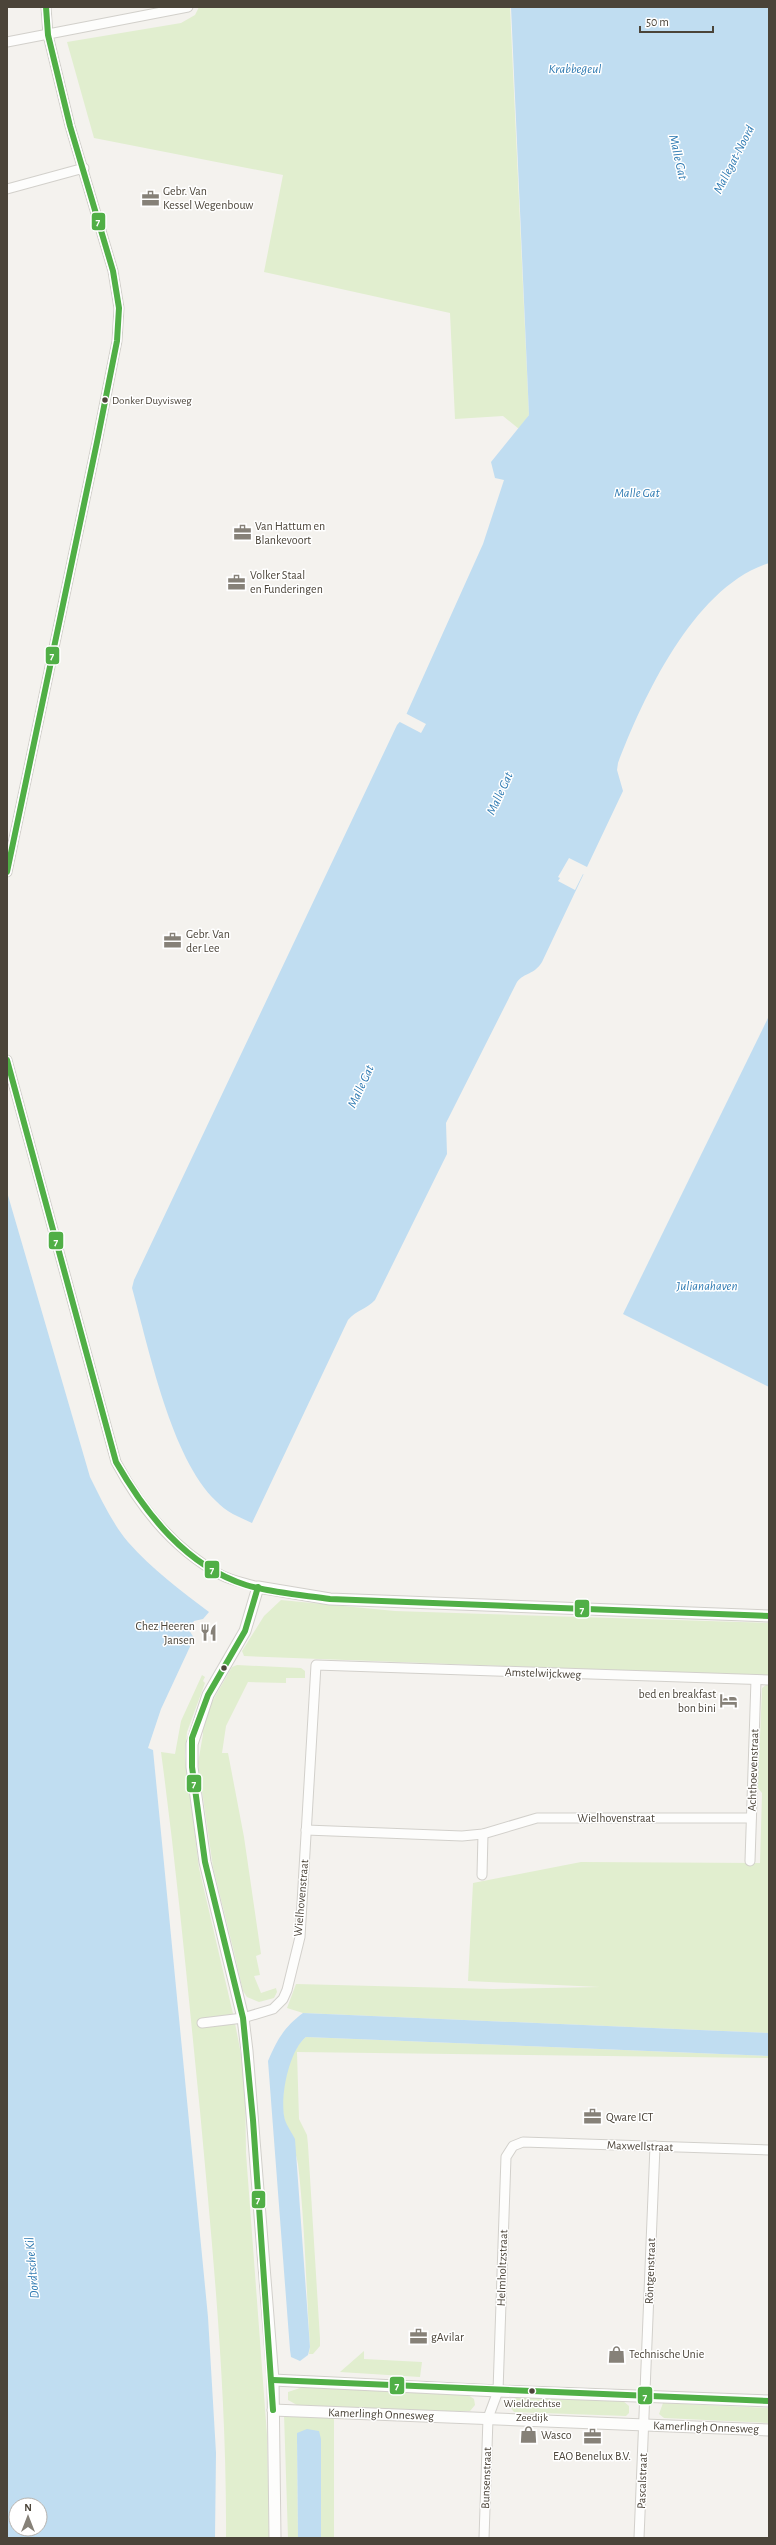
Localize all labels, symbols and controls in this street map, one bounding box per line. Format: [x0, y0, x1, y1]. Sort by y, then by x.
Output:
scale bar [640, 8, 713, 34]
text: 50 m [646, 16, 669, 28]
water label: Krabbegeul [548, 63, 602, 76]
water label: Mallegat-Noord [712, 123, 757, 196]
water label: Malle Gat [666, 134, 689, 182]
place label: Gebr. Van Kessel Wegenbouw [163, 185, 253, 211]
office icon: Gebr. Van Kessel Wegenbouw [140, 188, 160, 208]
line badge: 7 [91, 212, 106, 231]
text: 7 [96, 216, 101, 227]
marker: Donker Duyvisweg [100, 395, 110, 405]
place label: Donker Duyvisweg [112, 395, 192, 406]
water label: Malle Gat [614, 487, 661, 500]
place label: Van Hattum en Blankevoort [255, 520, 325, 546]
office icon: Van Hattum en Blankevoort [232, 523, 252, 543]
place label: Volker Staal en Funderingen [250, 569, 323, 595]
office icon: Volker Staal en Funderingen [227, 572, 247, 592]
line badge: 7 [45, 646, 60, 665]
text: 7 [50, 650, 55, 661]
water label: Malle Gat [485, 770, 516, 817]
place label: Gebr. Van der Lee [186, 928, 230, 954]
office icon: Gebr. Van der Lee [163, 931, 183, 951]
water label: Malle Gat [346, 1063, 377, 1110]
line badge: 7 [48, 1231, 64, 1250]
text: 7 [54, 1236, 59, 1247]
water label: Julianahaven [675, 1280, 738, 1293]
line badge: 7 [204, 1560, 220, 1579]
text: 7 [210, 1564, 215, 1575]
line badge: 7 [574, 1599, 590, 1618]
text: 7 [580, 1604, 585, 1615]
place label: Chez Heeren Jansen [135, 1620, 195, 1646]
restaurant icon: Chez Heeren Jansen [198, 1623, 218, 1643]
unlabelled marker [219, 1663, 229, 1673]
street label: Amstelwijckweg [505, 1666, 582, 1681]
place label: bed en breakfast bon bini [639, 1688, 716, 1714]
hotel icon: bed en breakfast bon bini [719, 1691, 739, 1711]
street label: Achthoevenstraat [746, 1728, 760, 1812]
line badge: 7 [186, 1774, 202, 1793]
text: 7 [192, 1778, 197, 1789]
street label: Wielhovenstraat [577, 1812, 655, 1824]
street label: Wielhovenstraat [292, 1859, 310, 1937]
office icon: Qware ICT [583, 2107, 603, 2127]
place label: Qware ICT [606, 2111, 654, 2124]
street label: Maxwellstraat [607, 2139, 674, 2153]
line badge: 7 [251, 2190, 266, 2209]
text: 7 [256, 2194, 261, 2205]
street label: Helmholtzstraat [495, 2229, 509, 2307]
water label: Dordtsche Kil [23, 2236, 42, 2299]
street label: Röntgenstraat [643, 2237, 657, 2304]
office icon: gAvilar [408, 2327, 428, 2347]
place label: gAvilar [431, 2331, 464, 2343]
shop icon: Technische Unie [606, 2344, 626, 2364]
place label: Technische Unie [629, 2348, 704, 2360]
line badge: 7 [389, 2376, 405, 2395]
text: 7 [395, 2380, 400, 2391]
marker: Wieldrechtse Zeedijk [527, 2386, 537, 2396]
line badge: 7 [637, 2386, 653, 2405]
text: 7 [643, 2391, 648, 2402]
place label: Wieldrechtse Zeedijk [503, 2398, 561, 2423]
street label: Kamerlingh Onnesweg [328, 2406, 434, 2422]
street label: Kamerlingh Onnesweg [653, 2419, 759, 2435]
shop icon: Wasco [518, 2425, 538, 2445]
office icon: EAO Benelux B.V. [582, 2427, 602, 2447]
place label: Wasco [541, 2429, 572, 2441]
street label: Bunsenstraat [479, 2447, 493, 2509]
place label: EAO Benelux B.V. [553, 2450, 631, 2462]
street label: Pascalstraat [635, 2453, 649, 2509]
north arrow [8, 2497, 48, 2537]
text: N [24, 2502, 32, 2513]

